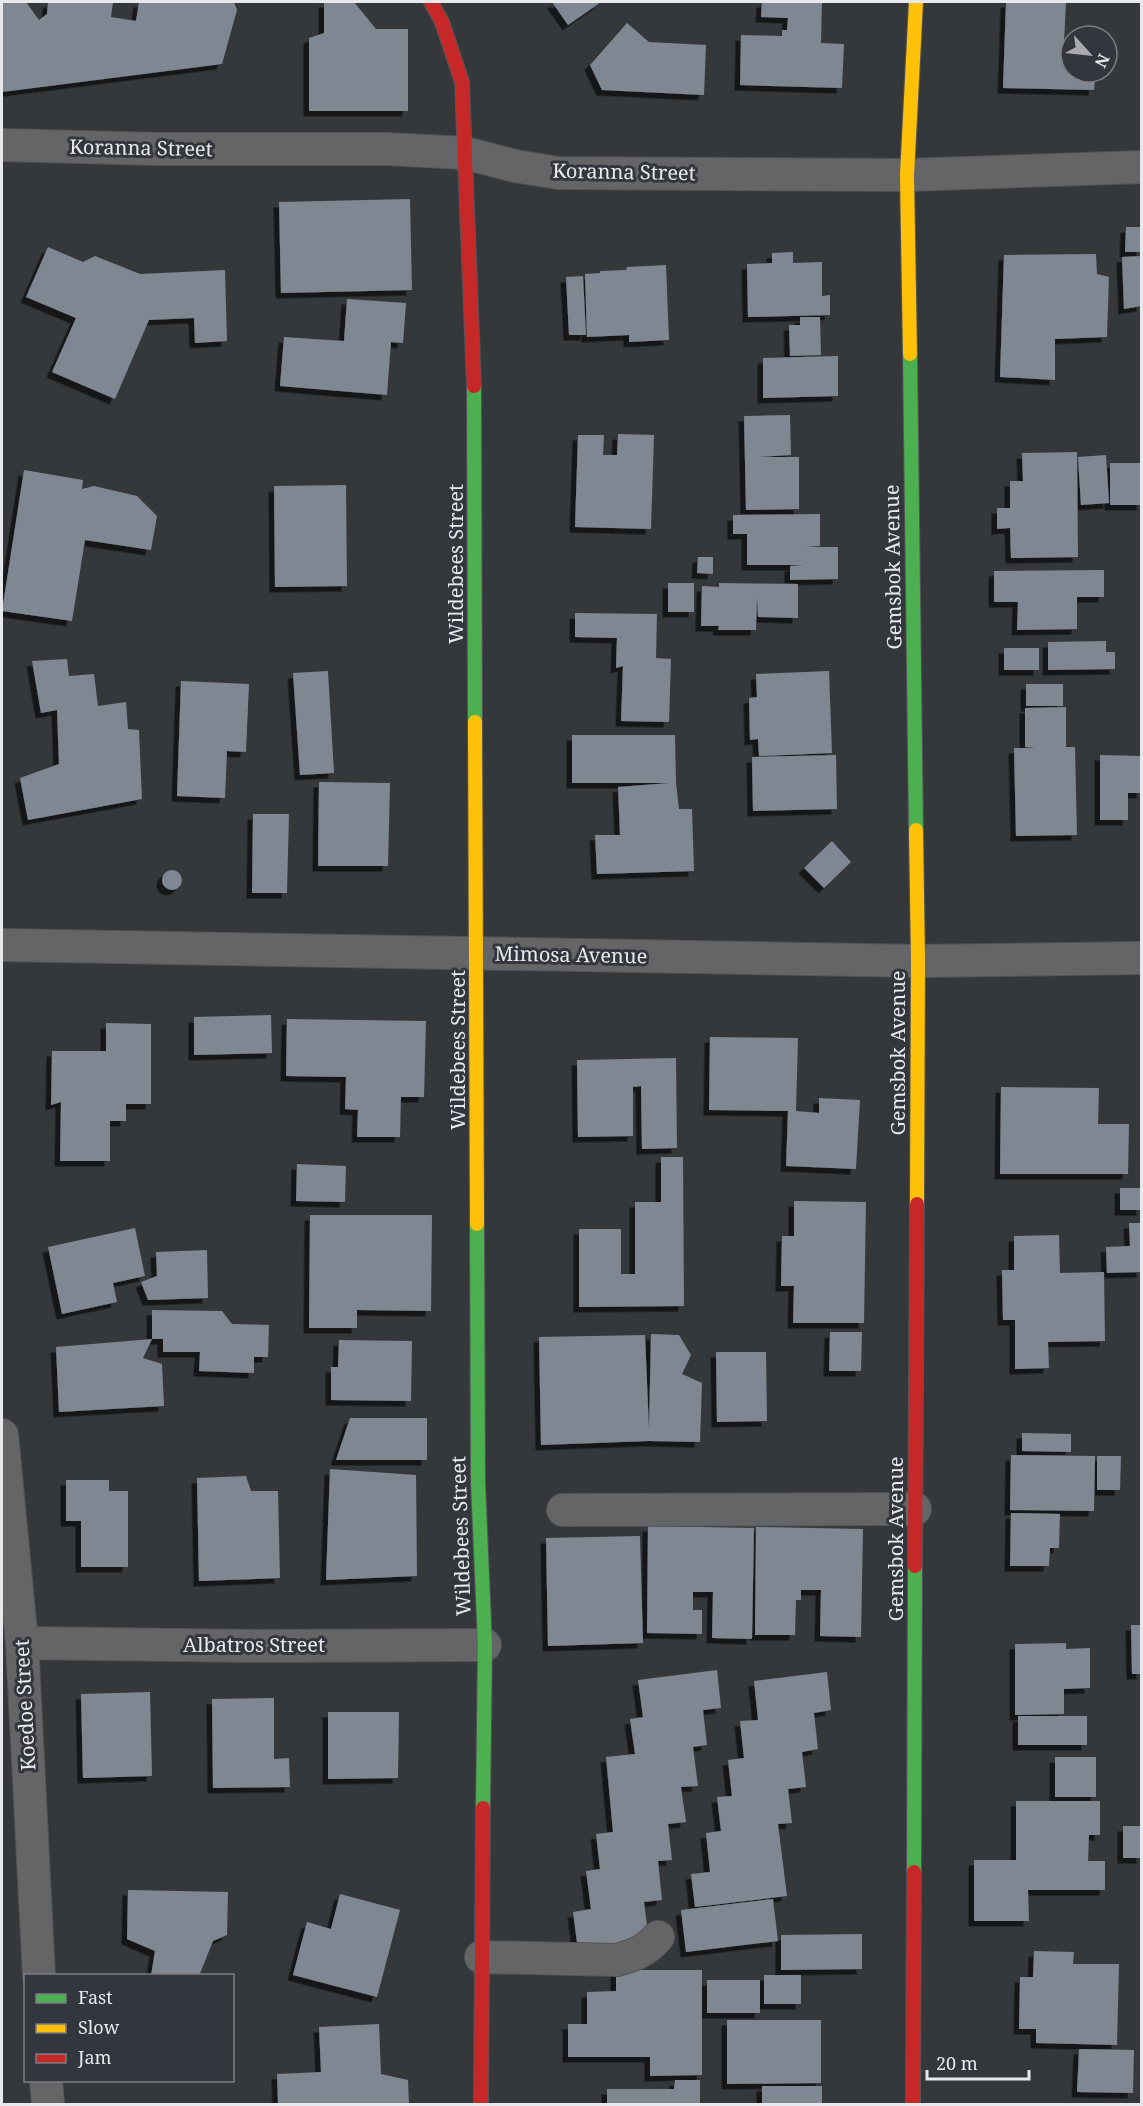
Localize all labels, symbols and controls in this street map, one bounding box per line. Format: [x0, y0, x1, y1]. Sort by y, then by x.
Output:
north arrow [1059, 24, 1119, 84]
text: N [1090, 50, 1115, 72]
street label: Koranna Street [69, 133, 213, 162]
street label: Koranna Street [552, 157, 696, 186]
street label: Wildebees Street [442, 484, 469, 644]
street label: Gemsbok Avenue [878, 484, 907, 650]
street label: Mimosa Avenue [495, 940, 648, 969]
street label: Wildebees Street [444, 970, 471, 1130]
street label: Gemsbok Avenue [884, 970, 911, 1136]
street label: Wildebees Street [444, 1455, 477, 1617]
street label: Gemsbok Avenue [882, 1456, 909, 1622]
street label: Albatros Street [183, 1631, 325, 1658]
street label: Koedoe Street [8, 1639, 41, 1771]
legend [24, 1974, 234, 2082]
text: Fast [78, 1985, 113, 2009]
text: Slow [78, 2015, 120, 2039]
scale bar [927, 2043, 1029, 2081]
text: Jam [77, 2045, 112, 2069]
text: 20 m [936, 2051, 978, 2075]

